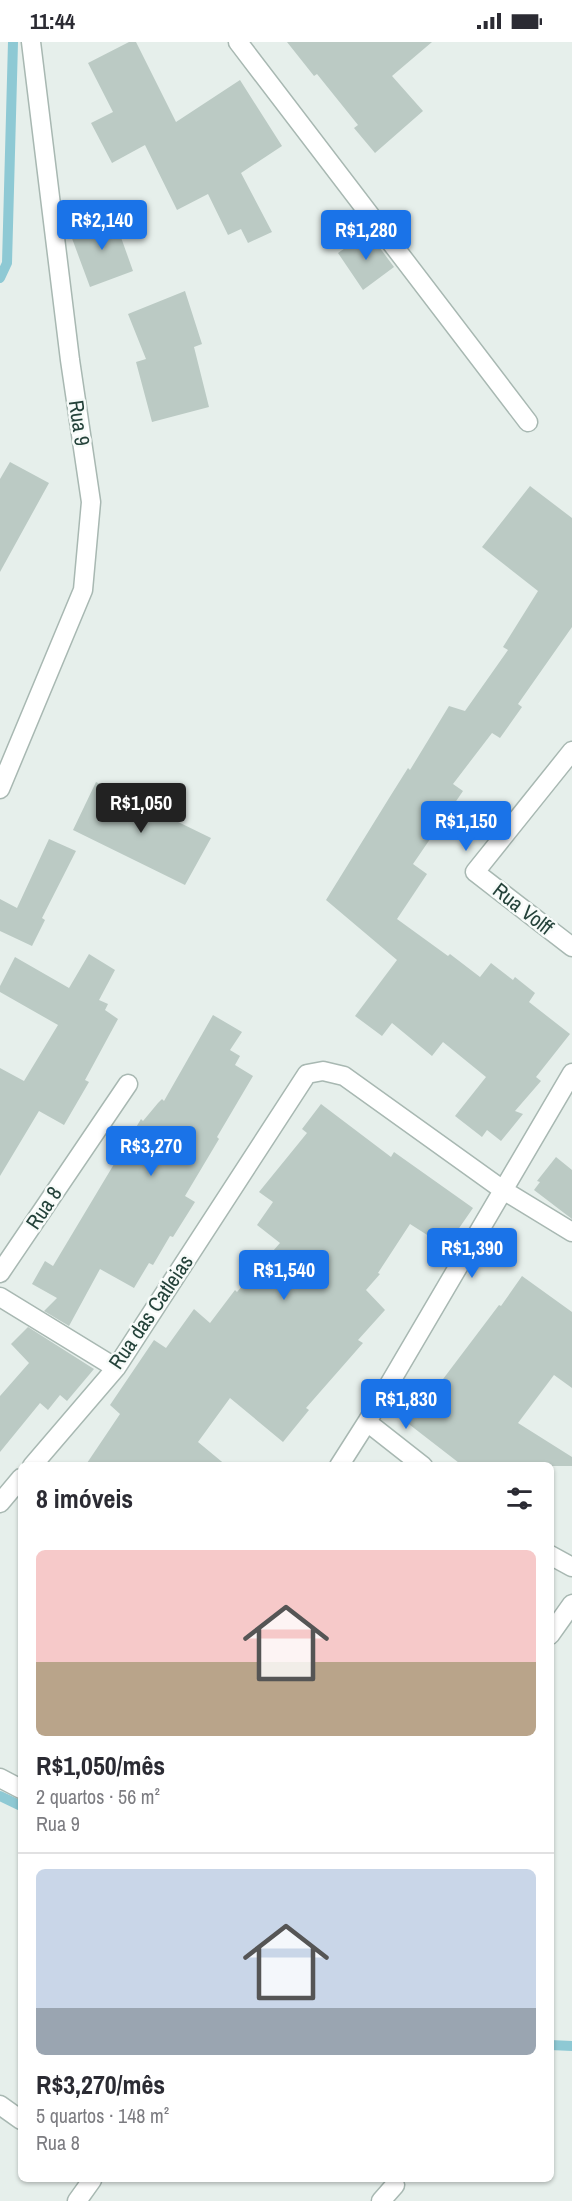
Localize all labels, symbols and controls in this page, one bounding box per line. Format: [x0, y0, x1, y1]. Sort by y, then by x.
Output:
text: 11:44 [30, 6, 75, 36]
pin: R$2,140 [47, 200, 157, 251]
text: R$2,140 [71, 206, 133, 233]
pin: R$1,280 [311, 210, 421, 261]
text: R$1,280 [335, 216, 397, 243]
street label: Rua 9 [62, 398, 97, 448]
pin: R$1,050 [86, 783, 196, 834]
text: R$1,050 [110, 789, 172, 816]
pin: R$1,150 [411, 801, 521, 852]
text: R$1,150 [435, 807, 497, 834]
street label: Rua Volff [487, 876, 560, 942]
pin: R$3,270 [96, 1126, 206, 1177]
text: R$3,270 [120, 1132, 182, 1159]
street label: Rua 8 [19, 1181, 68, 1235]
pin: R$1,390 [417, 1228, 527, 1279]
text: R$1,390 [441, 1234, 503, 1261]
street label: Rua das Catleias [102, 1249, 200, 1375]
pin: R$1,540 [229, 1250, 339, 1301]
text: R$1,540 [253, 1256, 315, 1283]
pin: R$1,830 [351, 1379, 461, 1430]
text: R$1,830 [375, 1385, 437, 1412]
text: 8 imóveis [36, 1481, 133, 1516]
icon: filters [503, 1482, 536, 1515]
icon: home [232, 1589, 340, 1697]
text: R$1,050/mês [36, 1748, 165, 1783]
text: 2 quartos · 56 m² [36, 1783, 160, 1810]
text: Rua 9 [36, 1810, 80, 1837]
icon: home [232, 1908, 340, 2016]
text: R$3,270/mês [36, 2067, 165, 2102]
text: 5 quartos · 148 m² [36, 2102, 169, 2129]
text: Rua 8 [36, 2129, 80, 2156]

